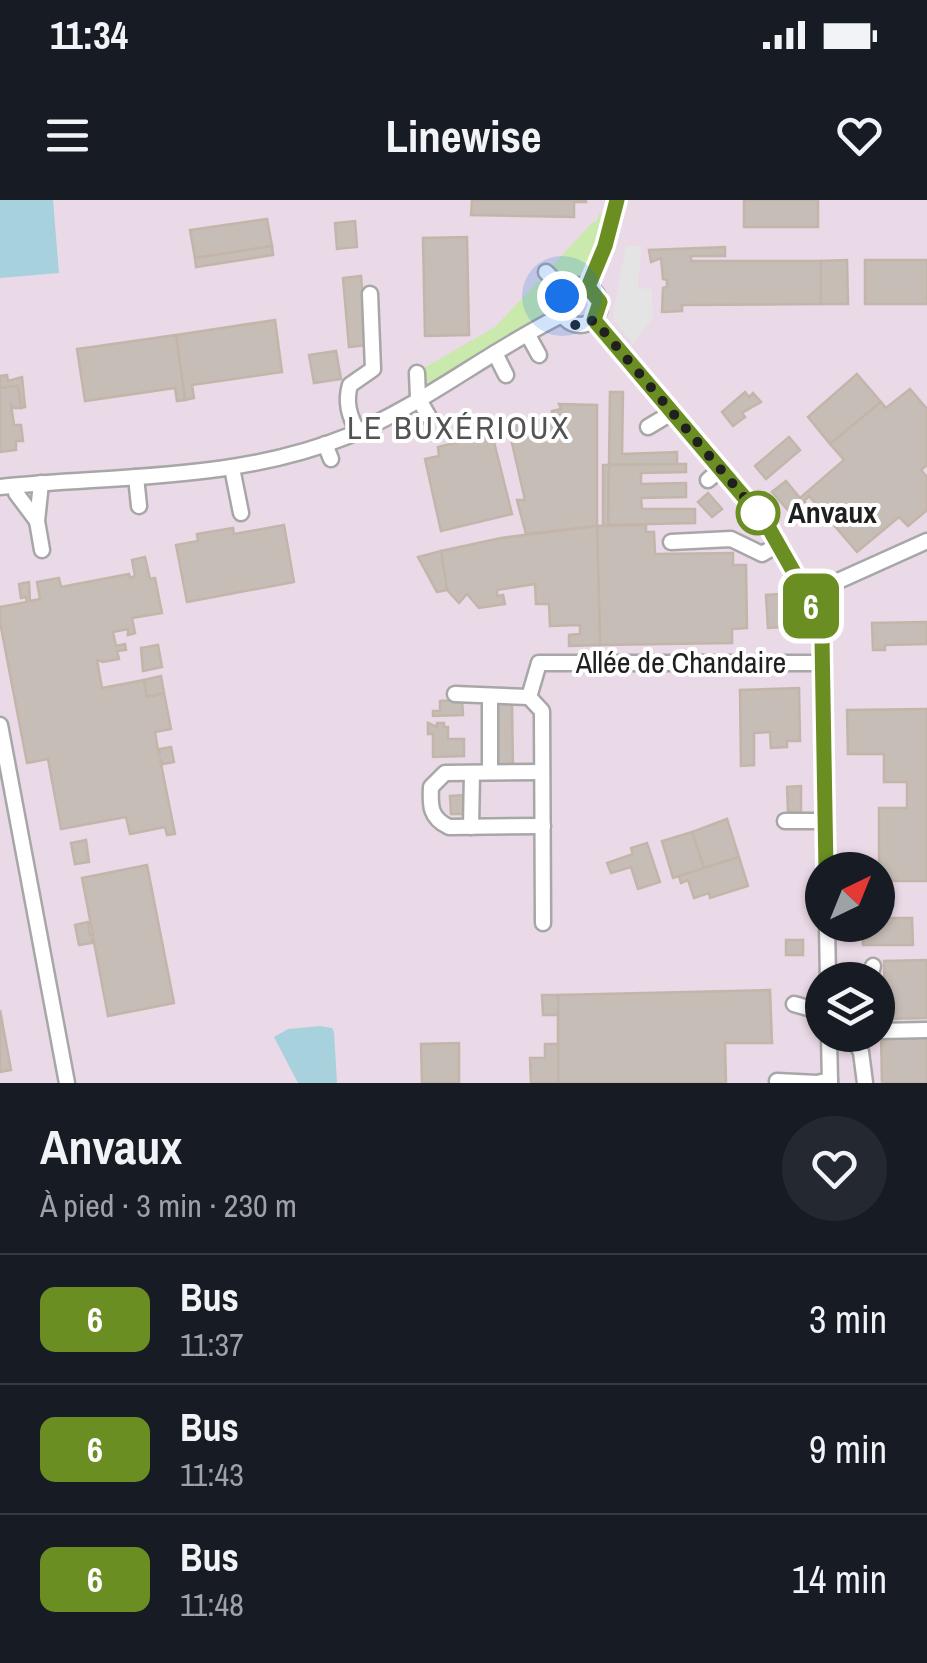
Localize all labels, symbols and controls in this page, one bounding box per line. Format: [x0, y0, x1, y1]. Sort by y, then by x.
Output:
text: 11:34 [50, 10, 128, 61]
text: Linewise [386, 105, 541, 166]
icon: menu [40, 108, 95, 163]
icon: heart [832, 108, 887, 163]
your location [537, 271, 587, 321]
district label: LE BUXÉRIOUX [347, 406, 571, 449]
marker: Anvaux [737, 492, 779, 534]
place label: Anvaux [788, 492, 877, 532]
line badge: 6 [778, 574, 844, 638]
text: 6 [803, 583, 819, 630]
street label: Allée de Chandaire [575, 642, 786, 682]
north arrow [805, 852, 895, 942]
map controls [805, 852, 895, 1052]
button: layers [805, 962, 895, 1052]
text: Anvaux [40, 1114, 182, 1179]
button: heart [782, 1116, 887, 1221]
text: À pied · 3 min · 230 m [40, 1184, 297, 1227]
text: Bus [180, 1272, 239, 1323]
text: 3 min [809, 1294, 887, 1345]
text: 6 [87, 1296, 103, 1343]
text: 11:37 [180, 1323, 244, 1366]
text: Bus [180, 1402, 239, 1453]
text: 9 min [809, 1424, 887, 1475]
text: 6 [87, 1426, 103, 1473]
text: 11:43 [180, 1453, 244, 1496]
text: Bus [180, 1532, 239, 1583]
text: 14 min [792, 1554, 887, 1605]
text: 6 [87, 1556, 103, 1603]
text: 11:48 [180, 1583, 244, 1626]

